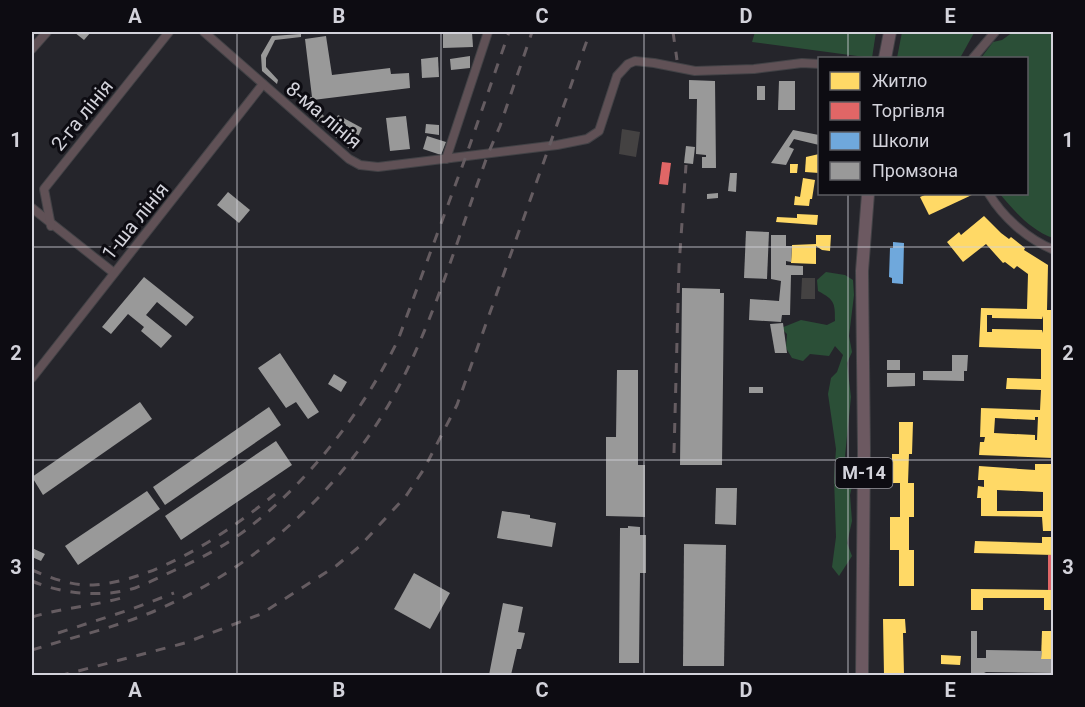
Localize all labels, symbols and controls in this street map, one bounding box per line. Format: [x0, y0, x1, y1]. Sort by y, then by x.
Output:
text: A [128, 4, 142, 28]
text: B [333, 4, 345, 28]
text: C [535, 4, 549, 28]
text: D [740, 4, 753, 28]
text: E [944, 4, 956, 28]
legend [818, 57, 1028, 195]
text: Житло [872, 70, 927, 91]
street label: 2-га лінія [46, 74, 118, 156]
street label: 8-ма лінія [281, 76, 367, 154]
text: Торгівля [872, 100, 945, 121]
text: 1 [10, 128, 22, 152]
text: 1 [1062, 128, 1074, 152]
text: Школи [872, 130, 929, 151]
text: Промзона [872, 160, 958, 181]
street label: 1-ша лінія [97, 177, 173, 265]
text: 2 [10, 341, 22, 365]
text: 2 [1062, 341, 1074, 365]
road number: М-14 [836, 458, 892, 488]
text: 3 [10, 555, 22, 579]
text: 3 [1062, 555, 1074, 579]
text: A [128, 678, 142, 702]
text: B [333, 678, 345, 702]
text: C [535, 678, 549, 702]
text: D [740, 678, 753, 702]
text: E [944, 678, 956, 702]

